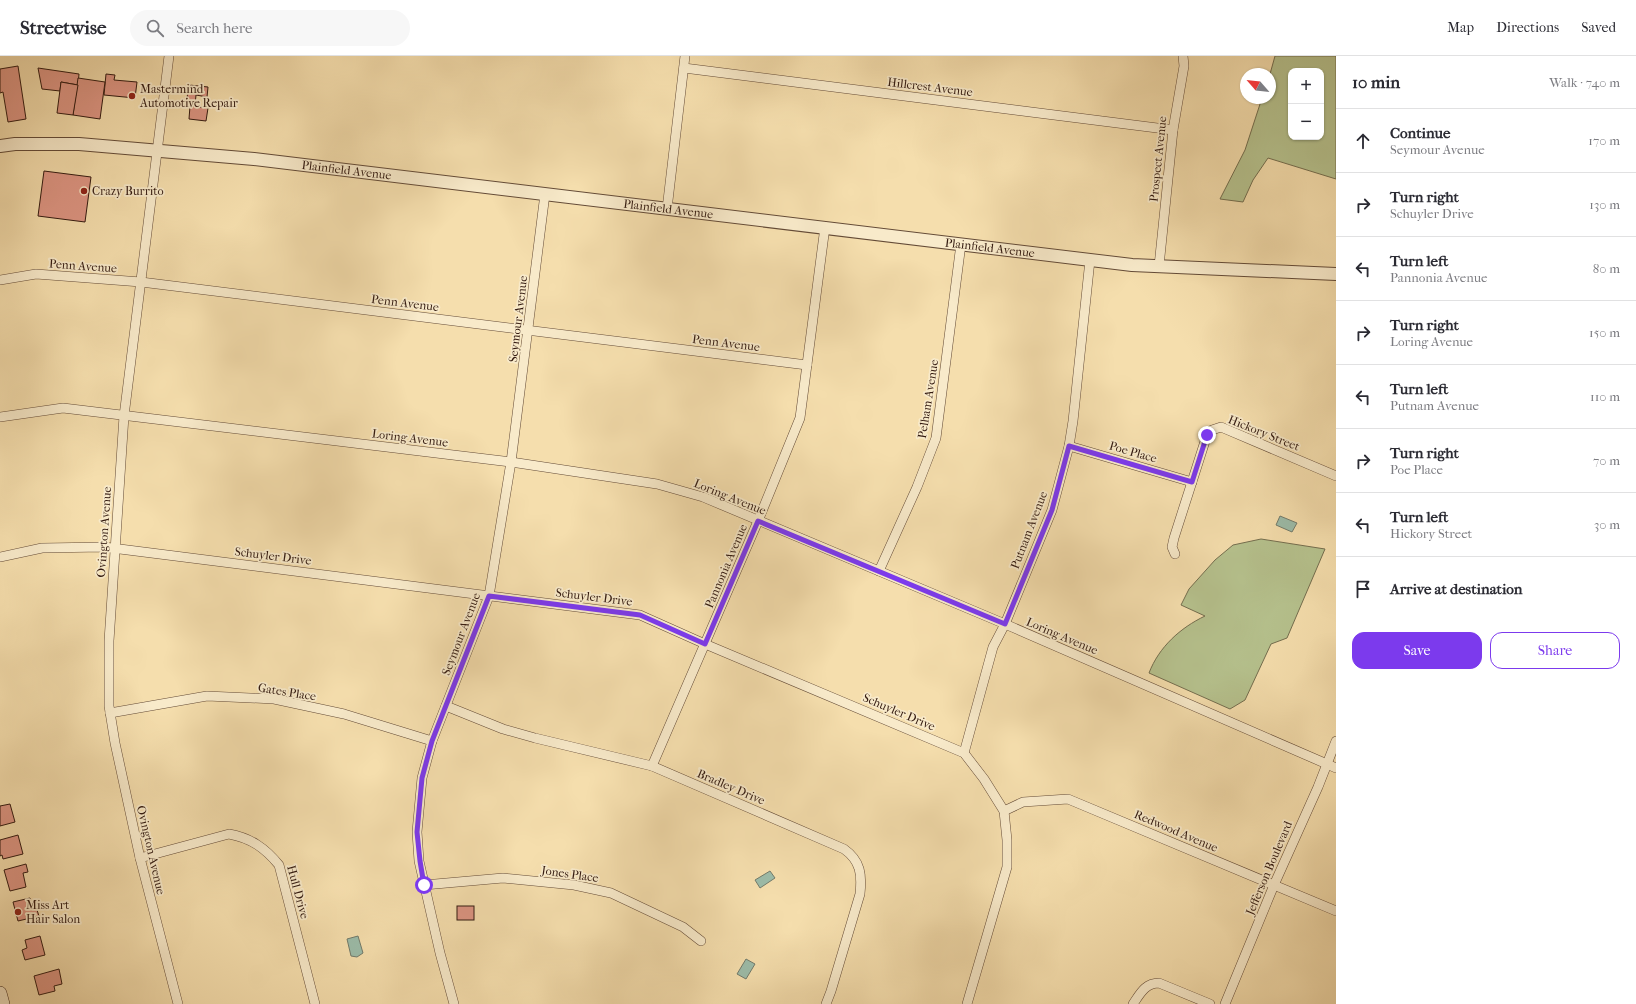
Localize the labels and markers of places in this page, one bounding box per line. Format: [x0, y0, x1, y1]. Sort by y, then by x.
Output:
place label: Mastermind Automotive Repair [139, 82, 239, 110]
marker: Mastermind Automotive Repair [127, 91, 137, 101]
place label: Crazy Burrito [92, 184, 164, 198]
marker: Crazy Burrito [79, 186, 89, 196]
place label: Miss Art Hair Salon [26, 898, 80, 926]
marker: Miss Art Hair Salon [13, 907, 23, 917]

